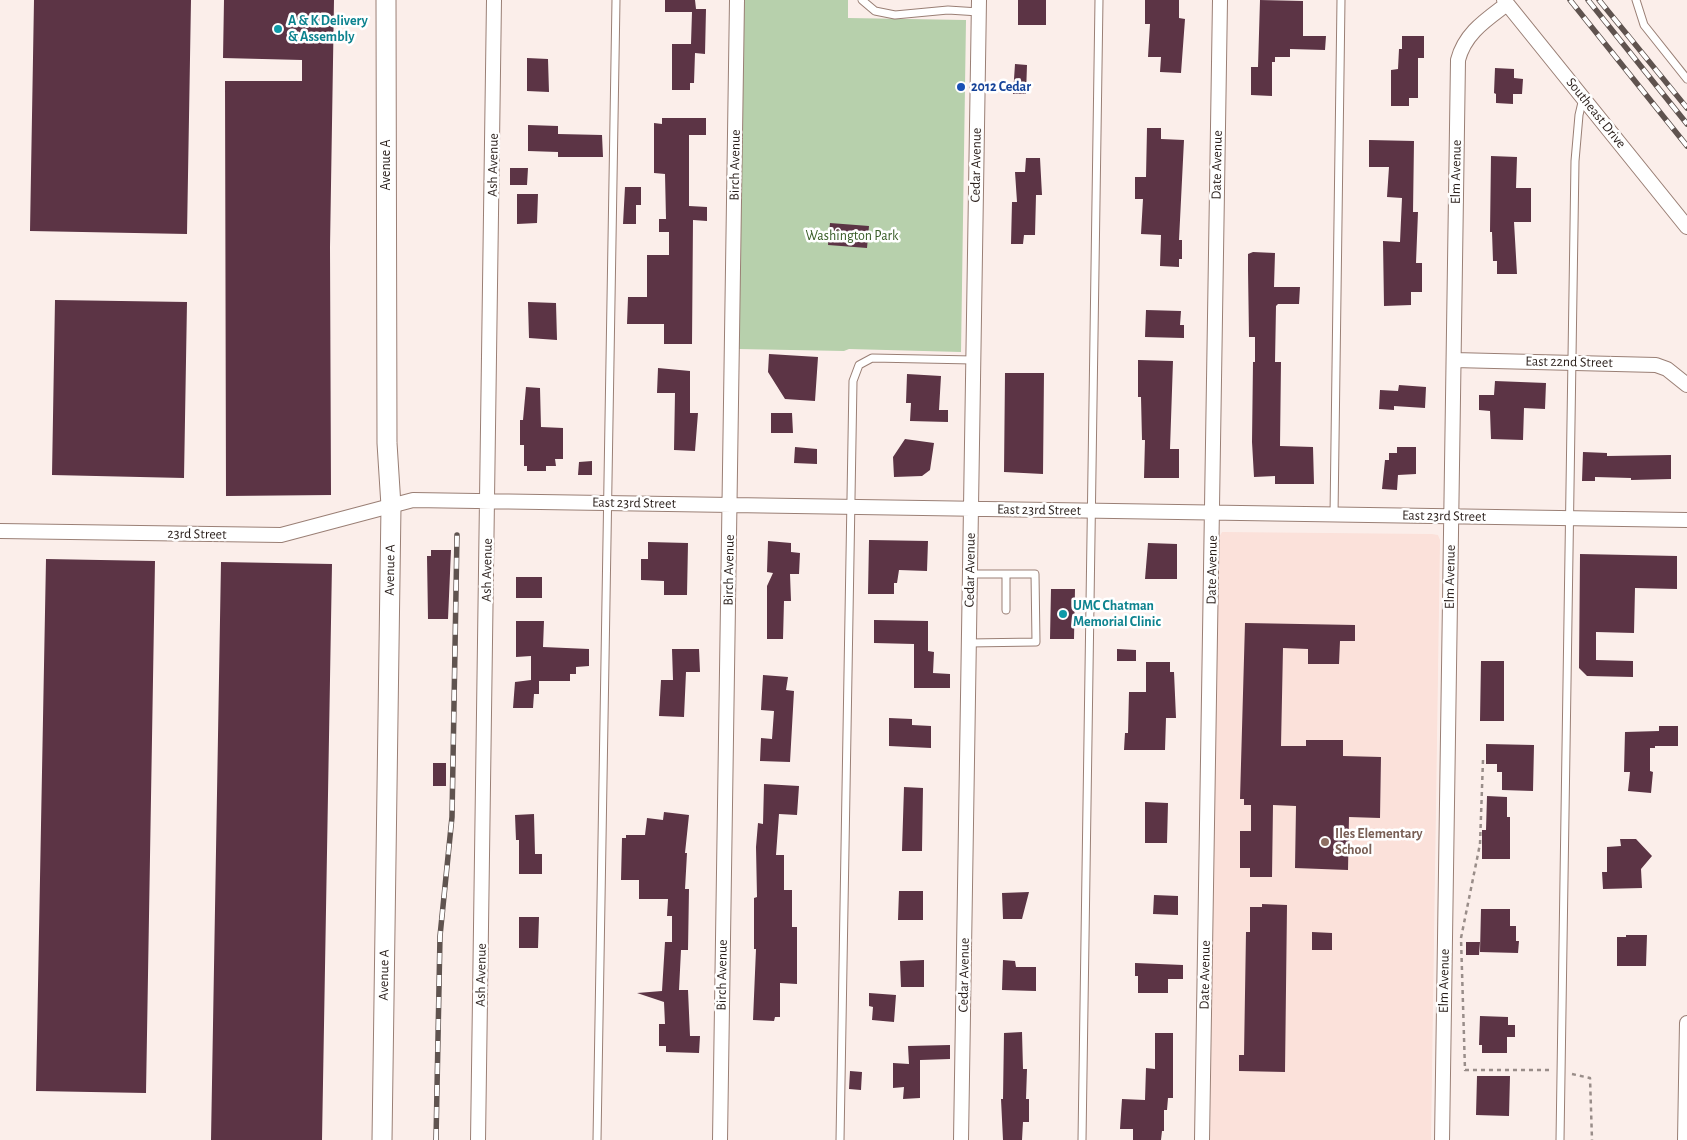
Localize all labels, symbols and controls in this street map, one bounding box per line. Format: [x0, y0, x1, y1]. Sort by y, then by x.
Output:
place label: A & K Delivery & Assembly [288, 13, 368, 46]
marker: A & K Delivery & Assembly [272, 23, 284, 35]
street label: Southeast Drive [1562, 74, 1630, 152]
place label: 2012 Cedar [971, 79, 1031, 95]
marker: 2012 Cedar [955, 81, 967, 93]
street label: Cedar Avenue [967, 128, 985, 202]
street label: Birch Avenue [726, 129, 744, 201]
street label: Date Avenue [1208, 130, 1226, 200]
street label: Ash Avenue [484, 133, 502, 197]
street label: Avenue A [378, 139, 394, 191]
street label: Elm Avenue [1447, 140, 1465, 204]
park label: Washington Park [806, 228, 898, 244]
street label: East 22nd Street [1525, 353, 1613, 371]
street label: East 23rd Street [592, 494, 676, 512]
street label: East 23rd Street [997, 501, 1081, 519]
street label: East 23rd Street [1402, 507, 1486, 525]
street label: 23rd Street [167, 525, 227, 543]
street label: Cedar Avenue [961, 533, 979, 607]
street label: Birch Avenue [720, 534, 738, 606]
street label: Date Avenue [1203, 535, 1221, 605]
street label: Ash Avenue [478, 538, 496, 602]
street label: Avenue A [381, 544, 399, 596]
street label: Elm Avenue [1441, 545, 1459, 609]
place label: UMC Chatman Memorial Clinic [1073, 598, 1161, 630]
marker: UMC Chatman Memorial Clinic [1057, 608, 1069, 620]
place label: Iles Elementary School [1335, 826, 1423, 859]
marker: Iles Elementary School [1319, 836, 1331, 848]
street label: Cedar Avenue [955, 938, 973, 1012]
street label: Birch Avenue [713, 939, 731, 1011]
street label: Date Avenue [1196, 940, 1214, 1010]
street label: Ash Avenue [472, 943, 490, 1007]
street label: Avenue A [375, 949, 393, 1001]
street label: Elm Avenue [1435, 949, 1453, 1013]

